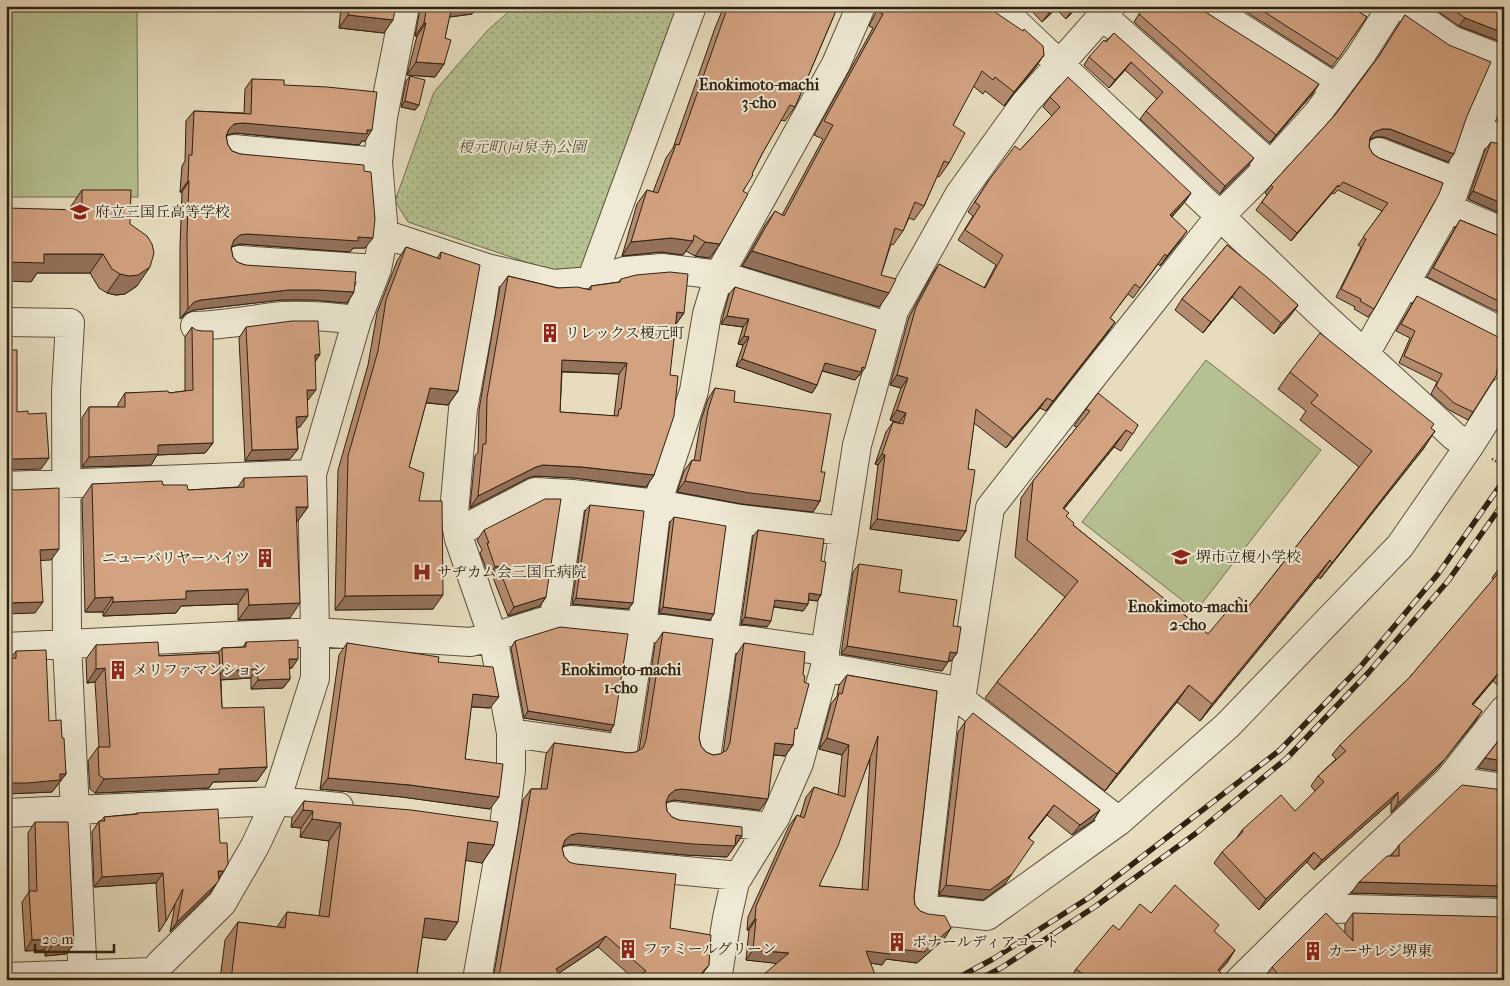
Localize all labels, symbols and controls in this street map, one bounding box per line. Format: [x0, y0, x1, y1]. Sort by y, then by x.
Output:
district label: Enokimoto-machi 3-cho [699, 75, 820, 113]
park label: 榎元町(向泉寺)公園 [458, 138, 589, 156]
school or university icon: 府立三国丘高等学校 [69, 201, 91, 223]
place label: 府立三国丘高等学校 [95, 203, 230, 221]
building icon: リレックス榎元町 [539, 322, 561, 344]
place label: リレックス榎元町 [565, 324, 685, 342]
school or university icon: 堺市立榎小学校 [1170, 546, 1192, 568]
building icon: ニューバリヤーハイツ [254, 547, 276, 569]
place label: 堺市立榎小学校 [1196, 548, 1301, 566]
place label: ニューバリヤーハイツ [102, 549, 250, 567]
hospital icon: サヂカム会三国丘病院 [411, 561, 433, 583]
place label: サヂカム会三国丘病院 [437, 563, 587, 581]
district label: Enokimoto-machi 2-cho [1128, 597, 1249, 634]
building icon: メリファマンション [107, 659, 129, 681]
district label: Enokimoto-machi 1-cho [561, 660, 682, 697]
place label: メリファマンション [133, 661, 267, 679]
scale bar [35, 921, 114, 953]
text: 20 m [42, 930, 74, 948]
building icon: ボナールディアコート [886, 931, 908, 953]
place label: ボナールディアコート [912, 933, 1060, 951]
building icon: ファミールグリーン [617, 938, 639, 960]
place label: ファミールグリーン [643, 940, 777, 958]
building icon: カーサレジ堺東 [1302, 940, 1324, 962]
place label: カーサレジ堺東 [1328, 942, 1432, 960]

